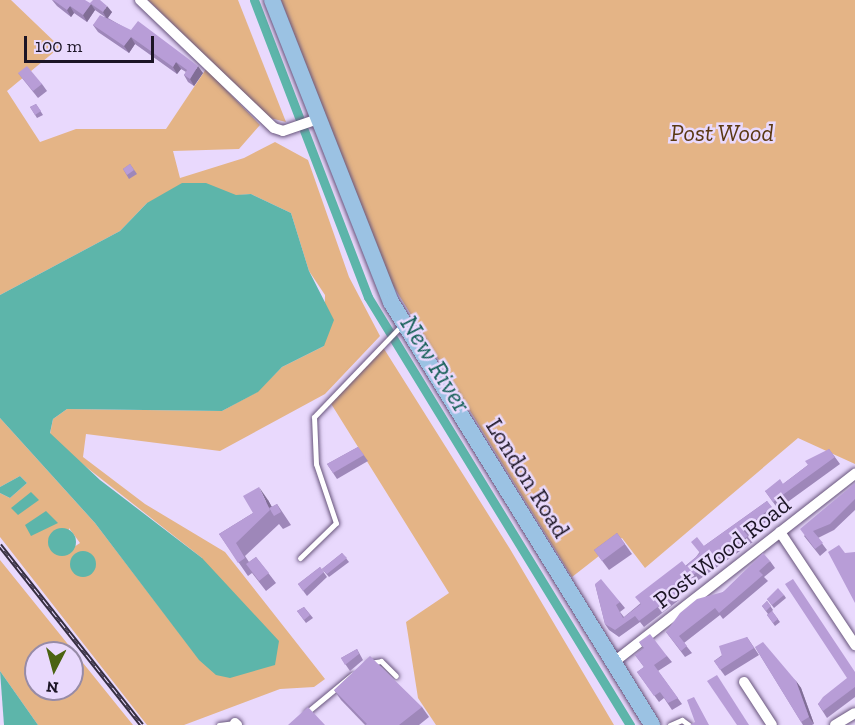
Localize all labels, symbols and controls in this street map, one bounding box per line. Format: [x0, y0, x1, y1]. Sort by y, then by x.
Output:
scale bar [27, 24, 158, 62]
text: 100 m [35, 35, 82, 57]
park label: Post Wood [670, 119, 774, 147]
water label: New River [393, 310, 477, 418]
street label: London Road [480, 413, 576, 543]
street label: Post Wood Road [647, 489, 797, 615]
north arrow [24, 641, 84, 701]
text: N [45, 677, 59, 697]

